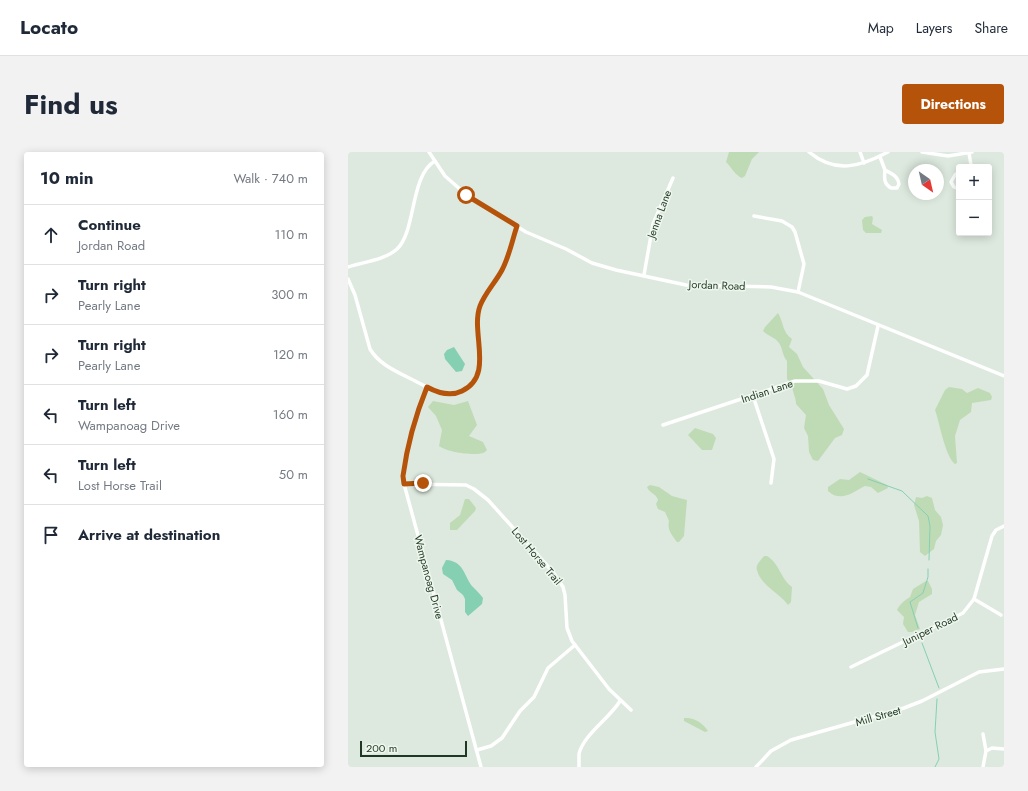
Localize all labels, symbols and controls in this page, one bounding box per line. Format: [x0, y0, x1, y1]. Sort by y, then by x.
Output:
text: Locato [20, 14, 78, 41]
text: Map [868, 18, 894, 38]
text: Layers [916, 18, 952, 38]
text: Share [974, 18, 1008, 38]
text: Find us [24, 84, 118, 125]
button: Directions [902, 84, 1004, 124]
north arrow [908, 164, 944, 200]
map controls [956, 164, 992, 236]
button: + [956, 164, 992, 200]
text: 10 min [40, 166, 93, 190]
text: Walk · 740 m [234, 169, 308, 188]
route start [457, 186, 475, 204]
street label: Jenna Lane [642, 187, 675, 242]
button: − [956, 200, 992, 236]
text: Continue [78, 214, 141, 236]
icon: ahead [40, 224, 62, 246]
text: 110 m [274, 225, 308, 244]
text: Jordan Road [78, 236, 145, 255]
text: Turn right [78, 274, 146, 296]
street label: Jordan Road [686, 276, 746, 294]
icon: right [40, 284, 62, 306]
text: 300 m [271, 285, 308, 304]
text: Pearly Lane [78, 296, 140, 315]
text: Turn right [78, 334, 146, 356]
icon: right [40, 344, 62, 366]
text: 120 m [273, 345, 308, 364]
text: Pearly Lane [78, 356, 140, 375]
street label: Indian Lane [739, 375, 795, 407]
text: Turn left [78, 394, 136, 416]
icon: left [40, 404, 62, 426]
text: 160 m [273, 405, 308, 424]
text: Wampanoag Drive [78, 416, 180, 435]
text: Turn left [78, 454, 136, 476]
icon: left [40, 464, 62, 486]
text: 50 m [279, 465, 308, 484]
route end [414, 474, 432, 492]
text: Lost Horse Trail [78, 476, 162, 495]
icon: arrive [40, 524, 62, 546]
text: Arrive at destination [78, 524, 220, 546]
street label: Lost Horse Trail [508, 524, 566, 588]
street label: Wampanoag Drive [410, 533, 448, 621]
street label: Juniper Road [898, 609, 960, 650]
street label: Mill Street [853, 702, 903, 730]
scale bar [360, 739, 467, 758]
text: 200 m [366, 740, 397, 756]

